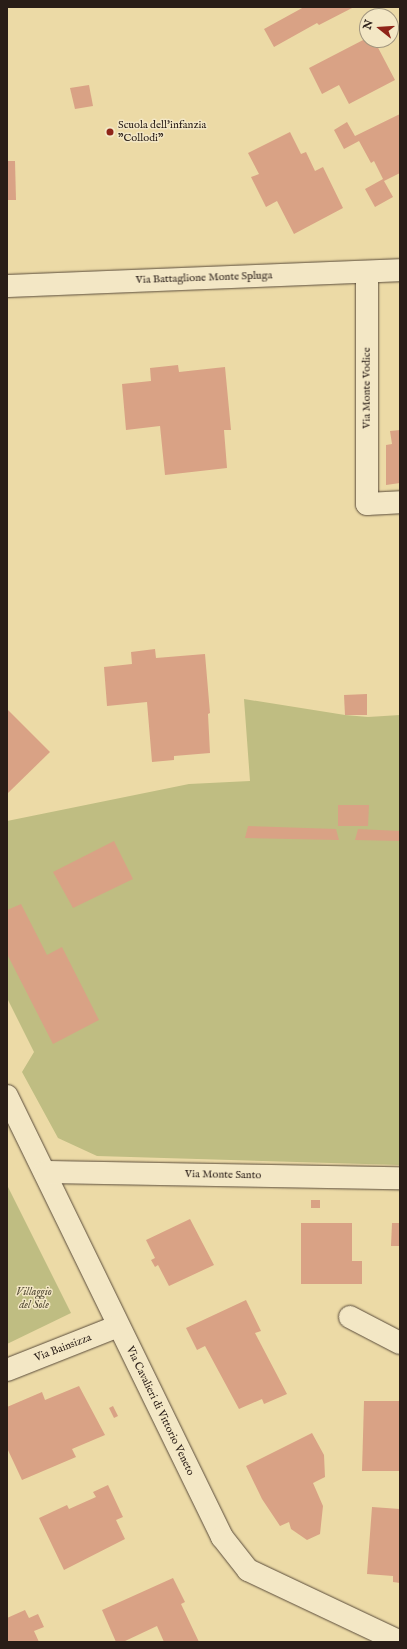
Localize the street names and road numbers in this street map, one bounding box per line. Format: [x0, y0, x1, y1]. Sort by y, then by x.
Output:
street label: Via Battaglione Monte Spluga [135, 269, 273, 287]
street label: Via Monte Vodice [360, 347, 374, 429]
street label: Via Monte Santo [185, 1168, 261, 1182]
street label: Via Bainsizza [33, 1331, 93, 1365]
street label: Via Cavalieri di Vittorio Veneto [123, 1344, 197, 1478]

